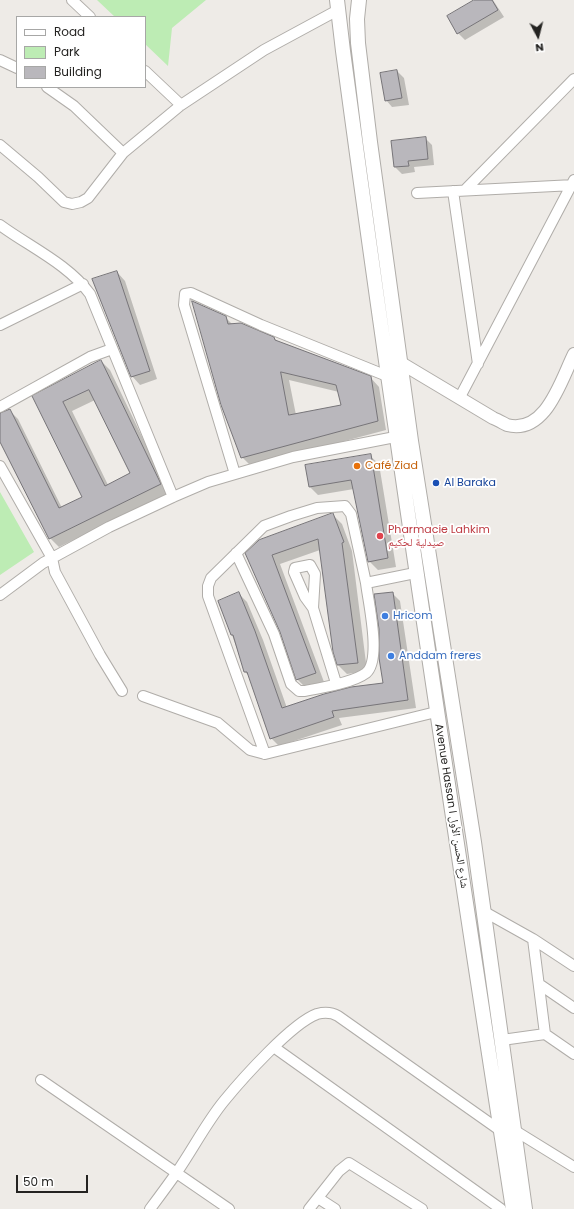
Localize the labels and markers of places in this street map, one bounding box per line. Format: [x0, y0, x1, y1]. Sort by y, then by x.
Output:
place label: Café Ziad [365, 459, 418, 473]
marker: Café Ziad [352, 461, 362, 471]
place label: Al Baraka [444, 476, 496, 490]
marker: Al Baraka [431, 478, 441, 488]
place label: Pharmacie Lahkim صيدلية لحكيم [388, 523, 490, 549]
marker: Pharmacie Lahkim صيدلية لحكيم [375, 531, 385, 541]
place label: Hricom [393, 609, 432, 623]
marker: Hricom [380, 611, 390, 621]
place label: Anddam freres [399, 649, 481, 663]
marker: Anddam freres [386, 651, 396, 661]

